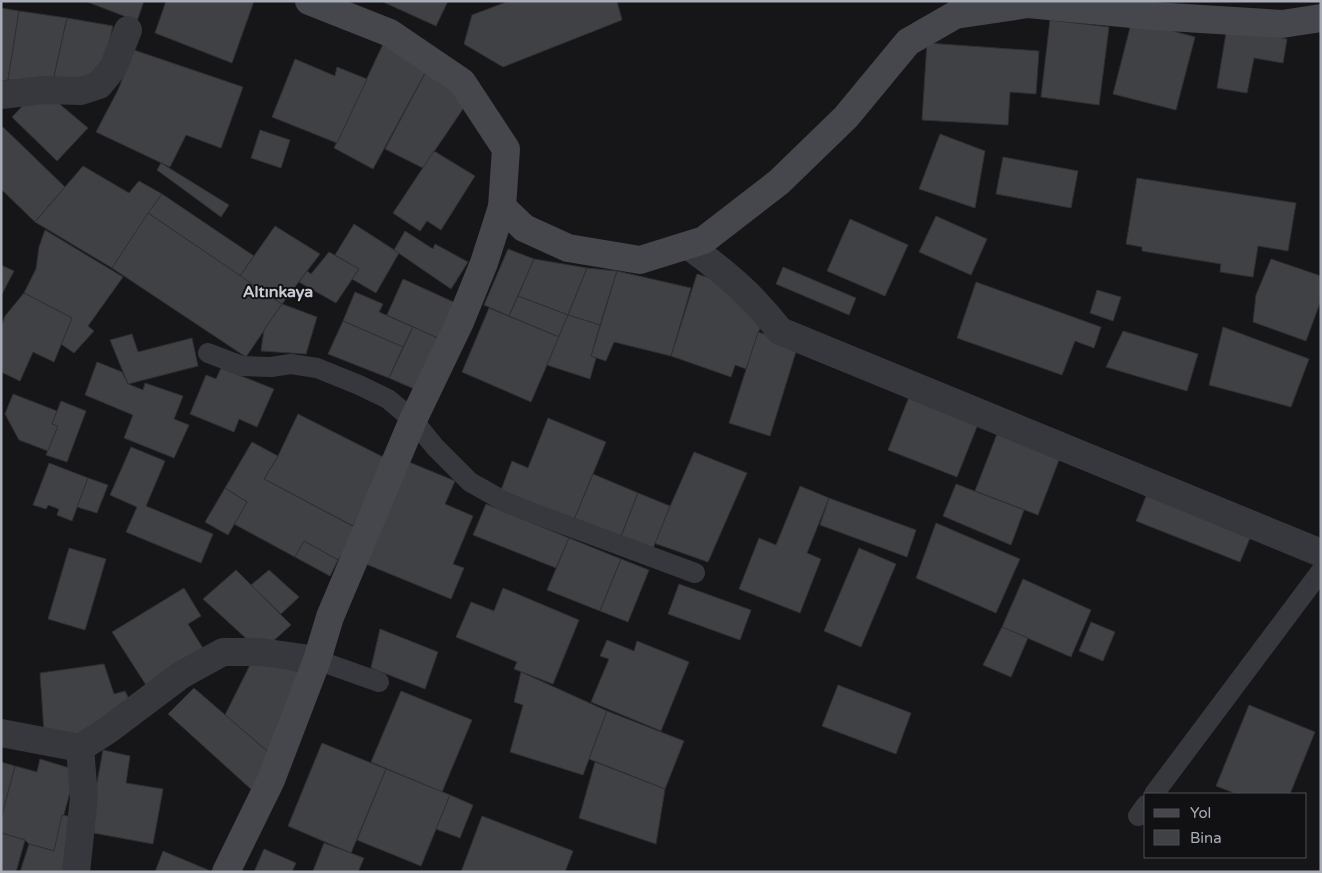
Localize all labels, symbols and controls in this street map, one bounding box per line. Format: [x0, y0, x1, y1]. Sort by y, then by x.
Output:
district label: Altınkaya [243, 282, 313, 302]
legend [1144, 793, 1307, 858]
text: Yol [1190, 804, 1211, 822]
text: Bina [1190, 829, 1222, 847]

